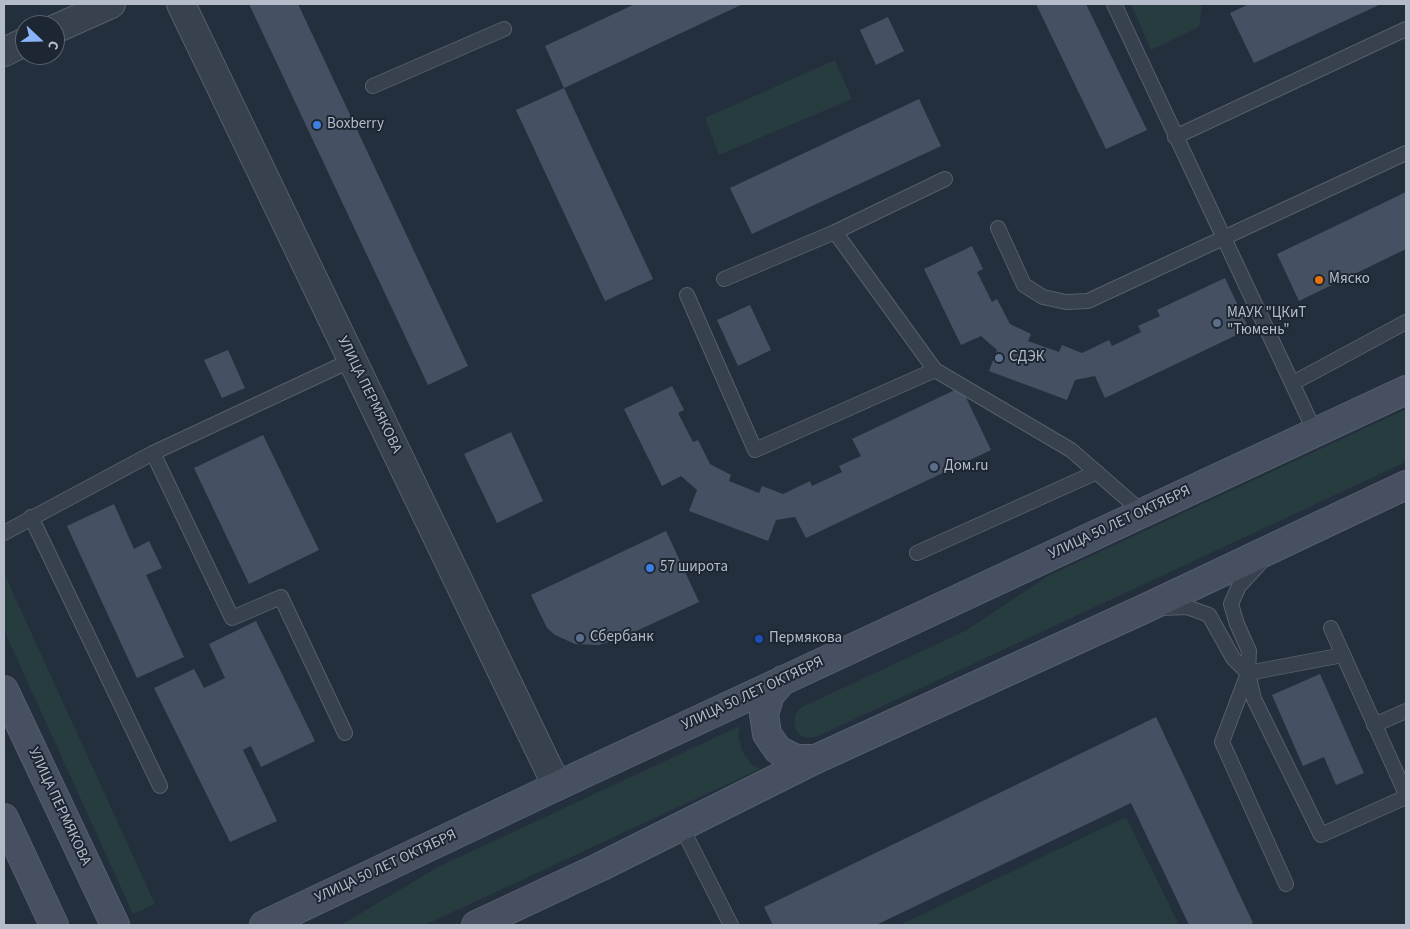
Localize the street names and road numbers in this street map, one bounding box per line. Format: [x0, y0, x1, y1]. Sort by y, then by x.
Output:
street label: УЛИЦА ПЕРМЯКОВА [333, 334, 405, 456]
street label: УЛИЦА 50 ЛЕТ ОКТЯБРЯ [1046, 482, 1194, 564]
street label: УЛИЦА 50 ЛЕТ ОКТЯБРЯ [679, 653, 827, 735]
street label: УЛИЦА ПЕРМЯКОВА [24, 745, 94, 869]
street label: УЛИЦА 50 ЛЕТ ОКТЯБРЯ [312, 826, 460, 908]

